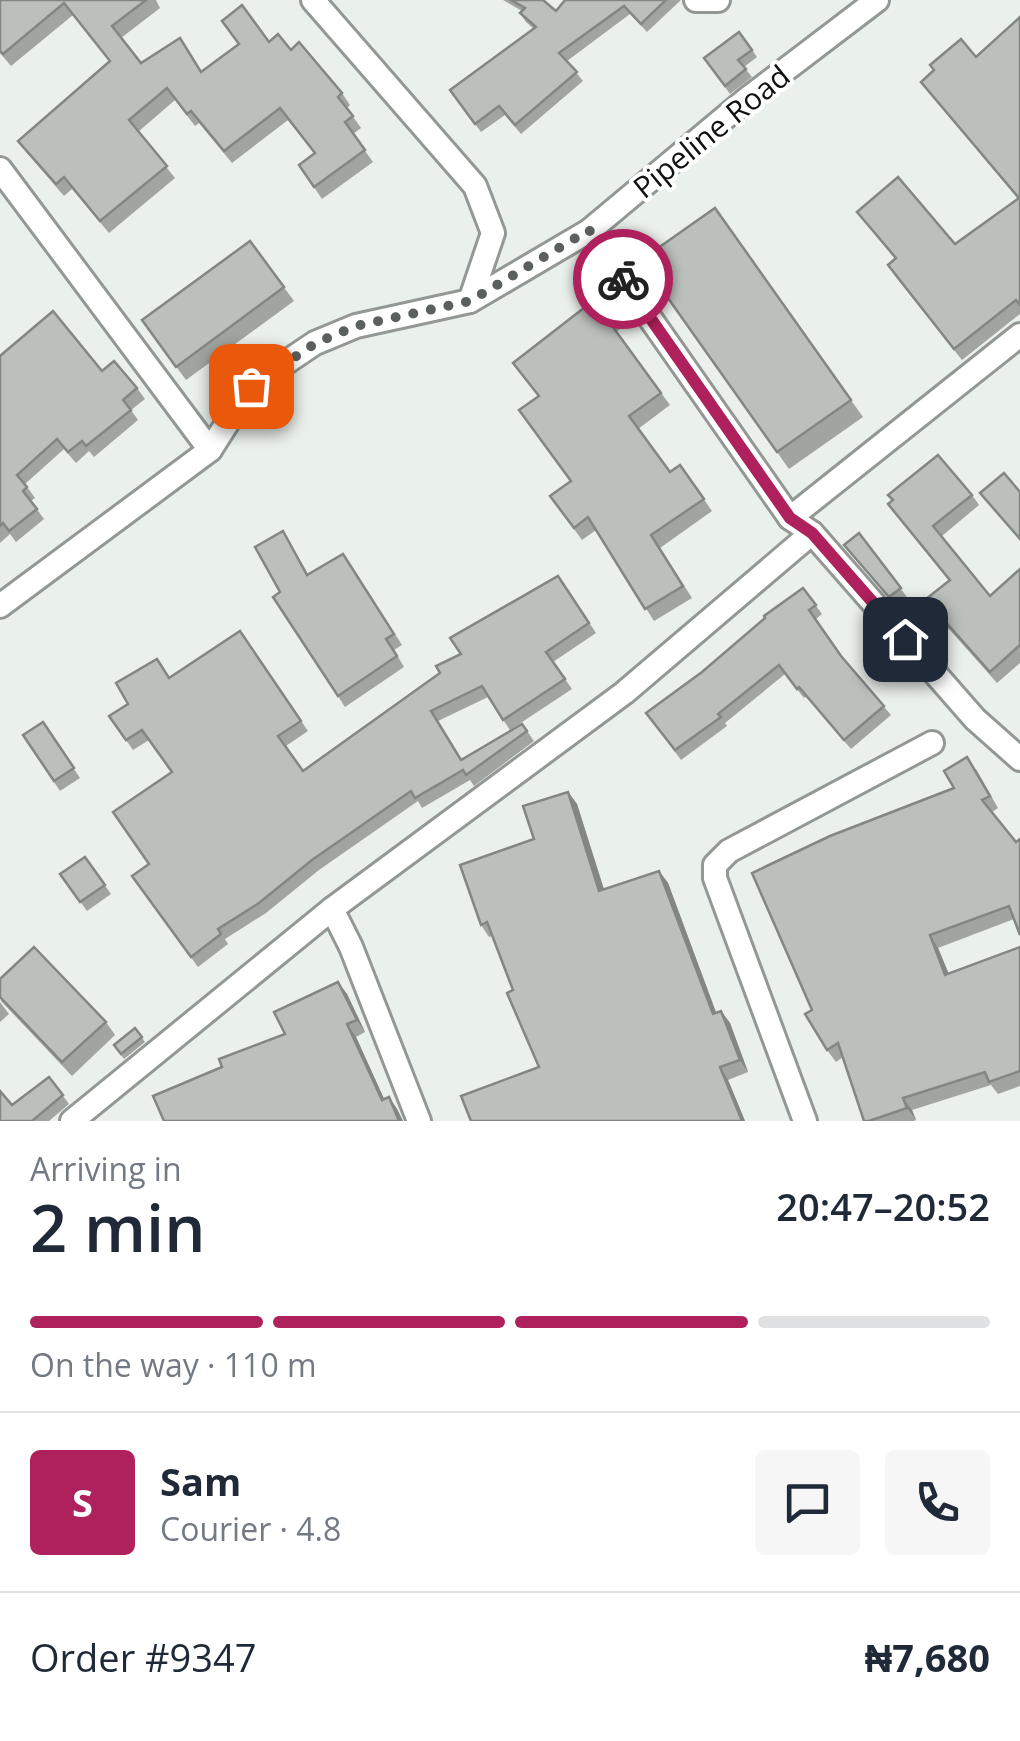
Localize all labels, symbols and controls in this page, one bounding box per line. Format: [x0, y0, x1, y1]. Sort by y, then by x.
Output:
street label: Pipeline Road [624, 55, 798, 207]
courier [573, 229, 673, 329]
icon: bike [596, 252, 651, 307]
pin [209, 344, 294, 429]
icon: bag [224, 359, 279, 414]
pin [863, 597, 948, 682]
icon: home [878, 612, 933, 667]
text: Arriving in [30, 1147, 182, 1190]
text: 20:47–20:52 [776, 1180, 990, 1232]
text: 2 min [30, 1183, 205, 1271]
text: On the way · 110 m [30, 1343, 317, 1386]
button: chat [755, 1450, 860, 1555]
button: phone [885, 1450, 990, 1555]
text: Sam [160, 1455, 241, 1507]
text: S [72, 1476, 93, 1528]
text: Courier · 4.8 [160, 1507, 341, 1550]
text: Order #9347 [30, 1631, 257, 1683]
text: ₦7,680 [865, 1631, 990, 1683]

